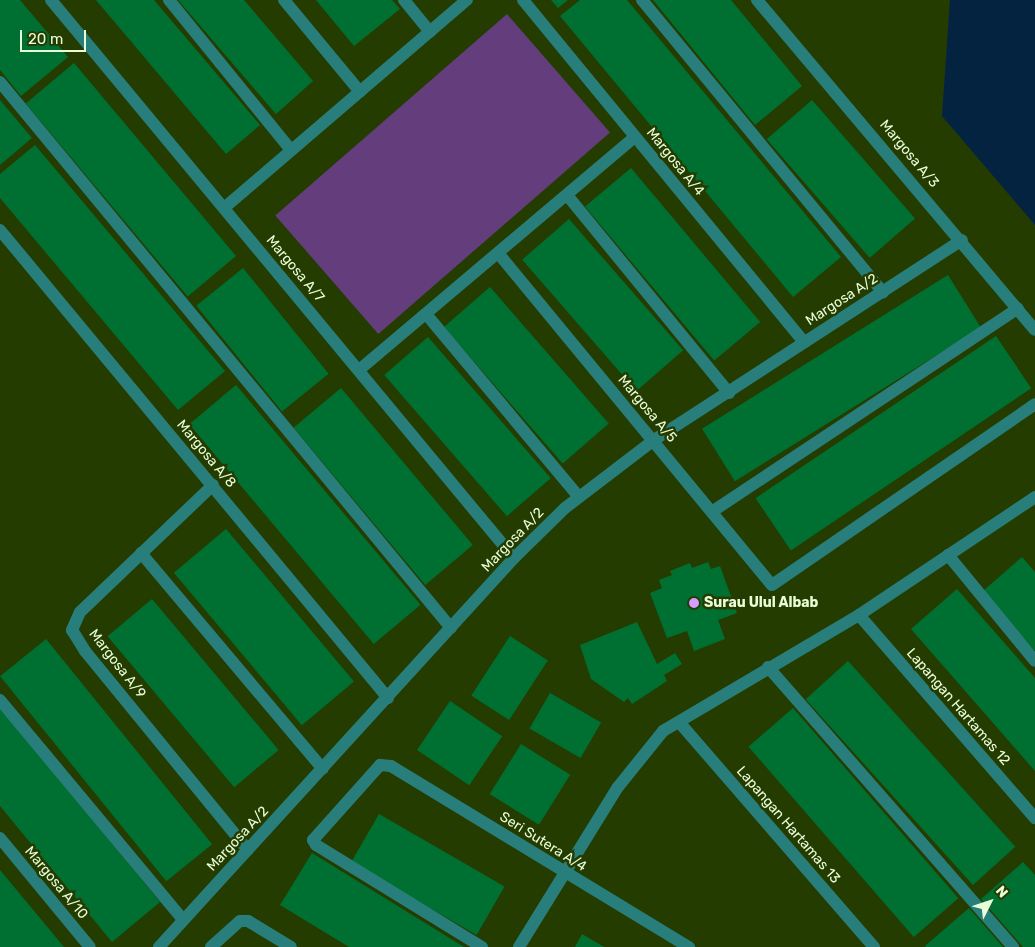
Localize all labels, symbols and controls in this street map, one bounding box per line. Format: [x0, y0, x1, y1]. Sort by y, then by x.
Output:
scale bar [22, 20, 89, 52]
text: 20 m [28, 30, 63, 48]
street label: Margosa A/3 [876, 117, 942, 191]
street label: Margosa A/4 [642, 125, 708, 199]
street label: Margosa A/7 [262, 232, 328, 306]
street label: Margosa A/2 [803, 270, 881, 330]
street label: Margosa A/5 [614, 372, 680, 446]
street label: Margosa A/8 [173, 417, 239, 491]
street label: Margosa A/2 [478, 504, 548, 576]
place label: Surau Ulul Albab [704, 595, 819, 611]
marker: Surau Ulul Albab [688, 597, 700, 609]
street label: Margosa A/9 [85, 626, 149, 702]
street label: Lapangan Hartamas 12 [903, 645, 1013, 769]
street label: Lapangan Hartamas 13 [733, 763, 843, 887]
street label: Margosa A/2 [204, 803, 272, 875]
street label: Seri Sutera A/4 [496, 809, 590, 875]
street label: Margosa A/10 [21, 843, 91, 923]
north arrow [965, 877, 1015, 927]
text: N [992, 882, 1011, 901]

